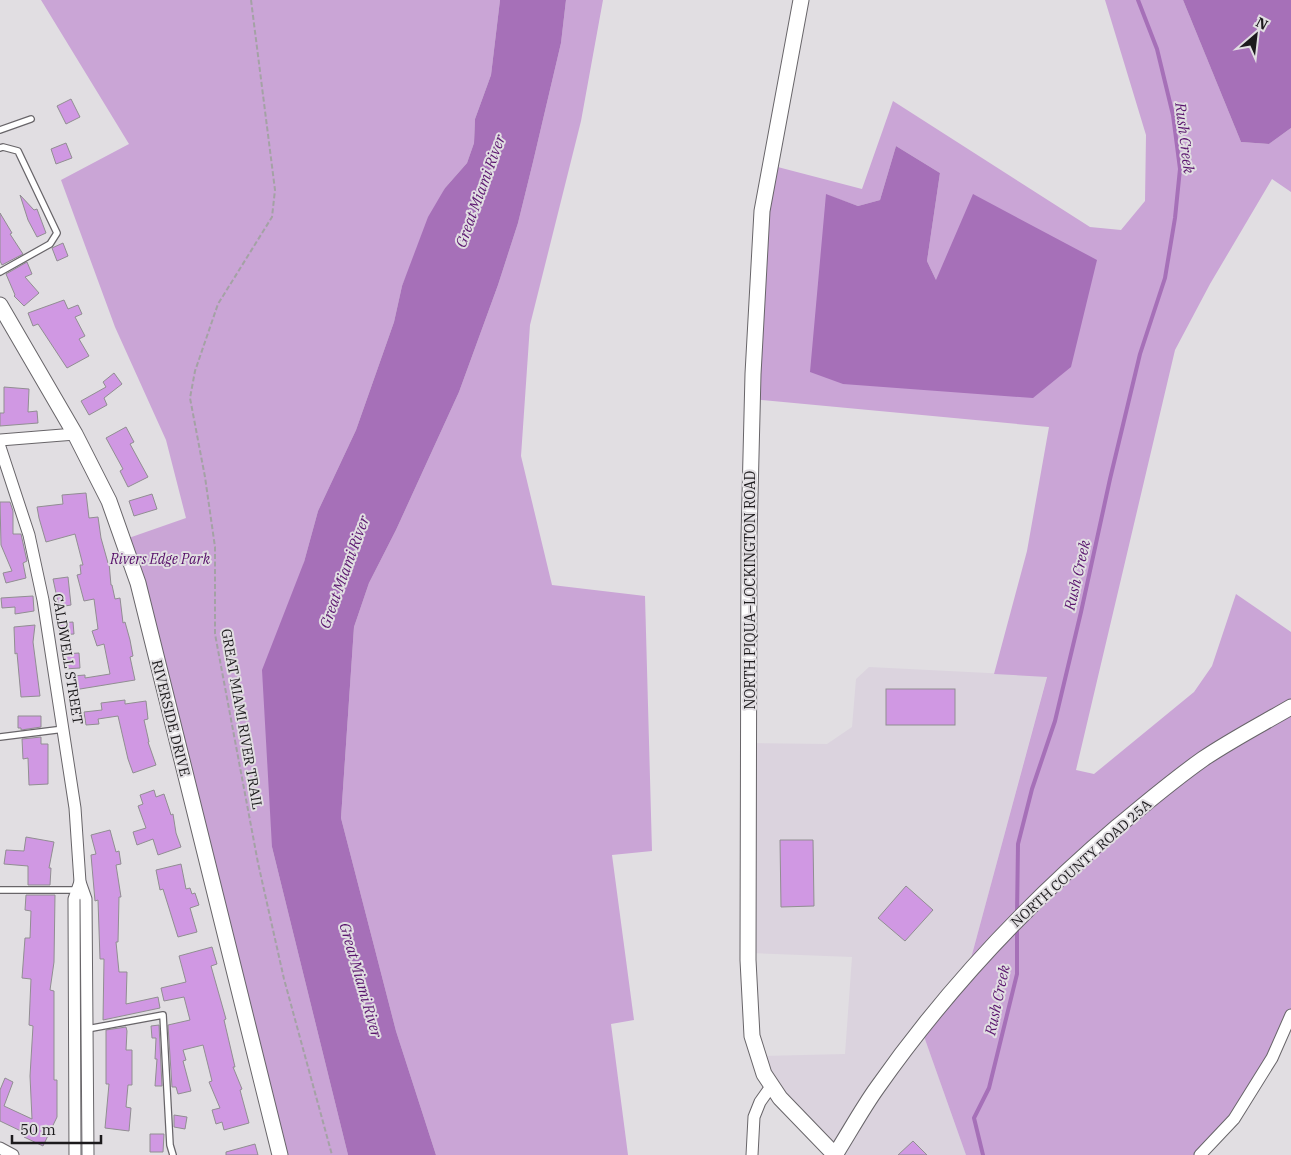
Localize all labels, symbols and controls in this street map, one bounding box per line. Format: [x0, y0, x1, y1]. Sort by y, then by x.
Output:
north arrow [1231, 10, 1281, 60]
text: N [1253, 13, 1271, 34]
water label: Rush Creek [1171, 100, 1199, 175]
water label: Great Miami River [451, 132, 509, 250]
street label: NORTH PIQUA–LOCKINGTON ROAD [741, 470, 759, 709]
water label: Great Miami River [315, 513, 373, 631]
water label: Rush Creek [1060, 538, 1094, 613]
park label: Rivers Edge Park [109, 550, 211, 568]
street label: CALDWELL STREET [49, 592, 87, 726]
street label: GREAT MIAMI RIVER TRAIL [217, 627, 267, 811]
street label: RIVERSIDE DRIVE [148, 658, 194, 778]
street label: NORTH COUNTY ROAD 25A [1007, 795, 1155, 931]
water label: Great Miami River [336, 920, 387, 1040]
water label: Rush Creek [980, 963, 1014, 1038]
scale bar [12, 1112, 101, 1144]
text: 50 m [20, 1120, 56, 1139]

